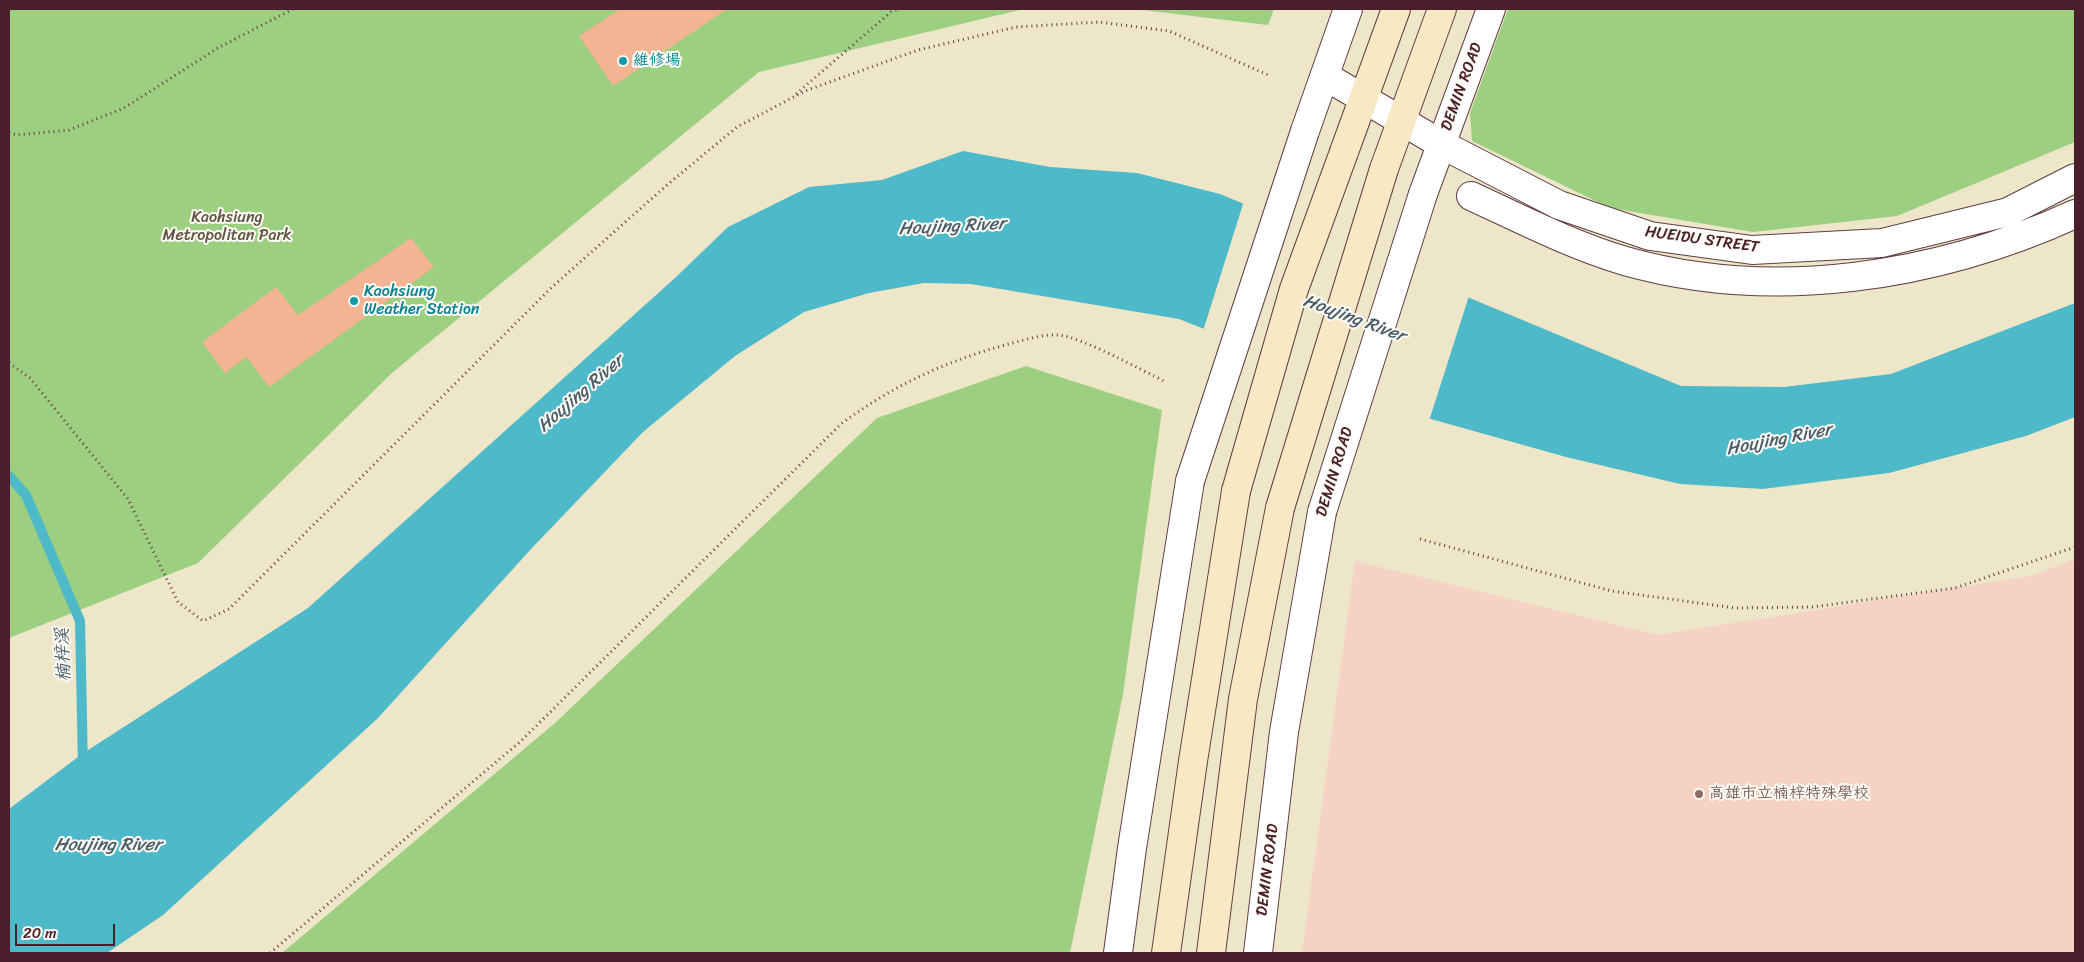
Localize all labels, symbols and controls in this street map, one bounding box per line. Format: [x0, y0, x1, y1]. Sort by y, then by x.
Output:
street label: DEMIN ROAD [1437, 40, 1487, 134]
place label: 維修場 [633, 51, 681, 71]
marker: 維修場 [617, 55, 629, 67]
park label: Kaohsiung Metropolitan Park [163, 208, 291, 246]
water label: Houjing River [898, 213, 1006, 241]
street label: HUEIDU STREET [1644, 223, 1760, 257]
place label: Kaohsiung Weather Station [364, 282, 479, 320]
water label: Houjing River [1300, 291, 1408, 347]
marker: Kaohsiung Weather Station [348, 295, 360, 307]
water label: Houjing River [534, 351, 628, 437]
water label: Houjing River [1725, 419, 1833, 461]
street label: DEMIN ROAD [1312, 425, 1358, 519]
water label: 楠梓溪 [52, 628, 76, 682]
place label: 高雄市立楠梓特殊學校 [1709, 784, 1869, 804]
marker: 高雄市立楠梓特殊學校 [1693, 788, 1705, 800]
street label: DEMIN ROAD [1253, 823, 1283, 917]
water label: Houjing River [55, 834, 161, 856]
scale bar [18, 914, 118, 946]
text: 20 m [23, 920, 57, 946]

